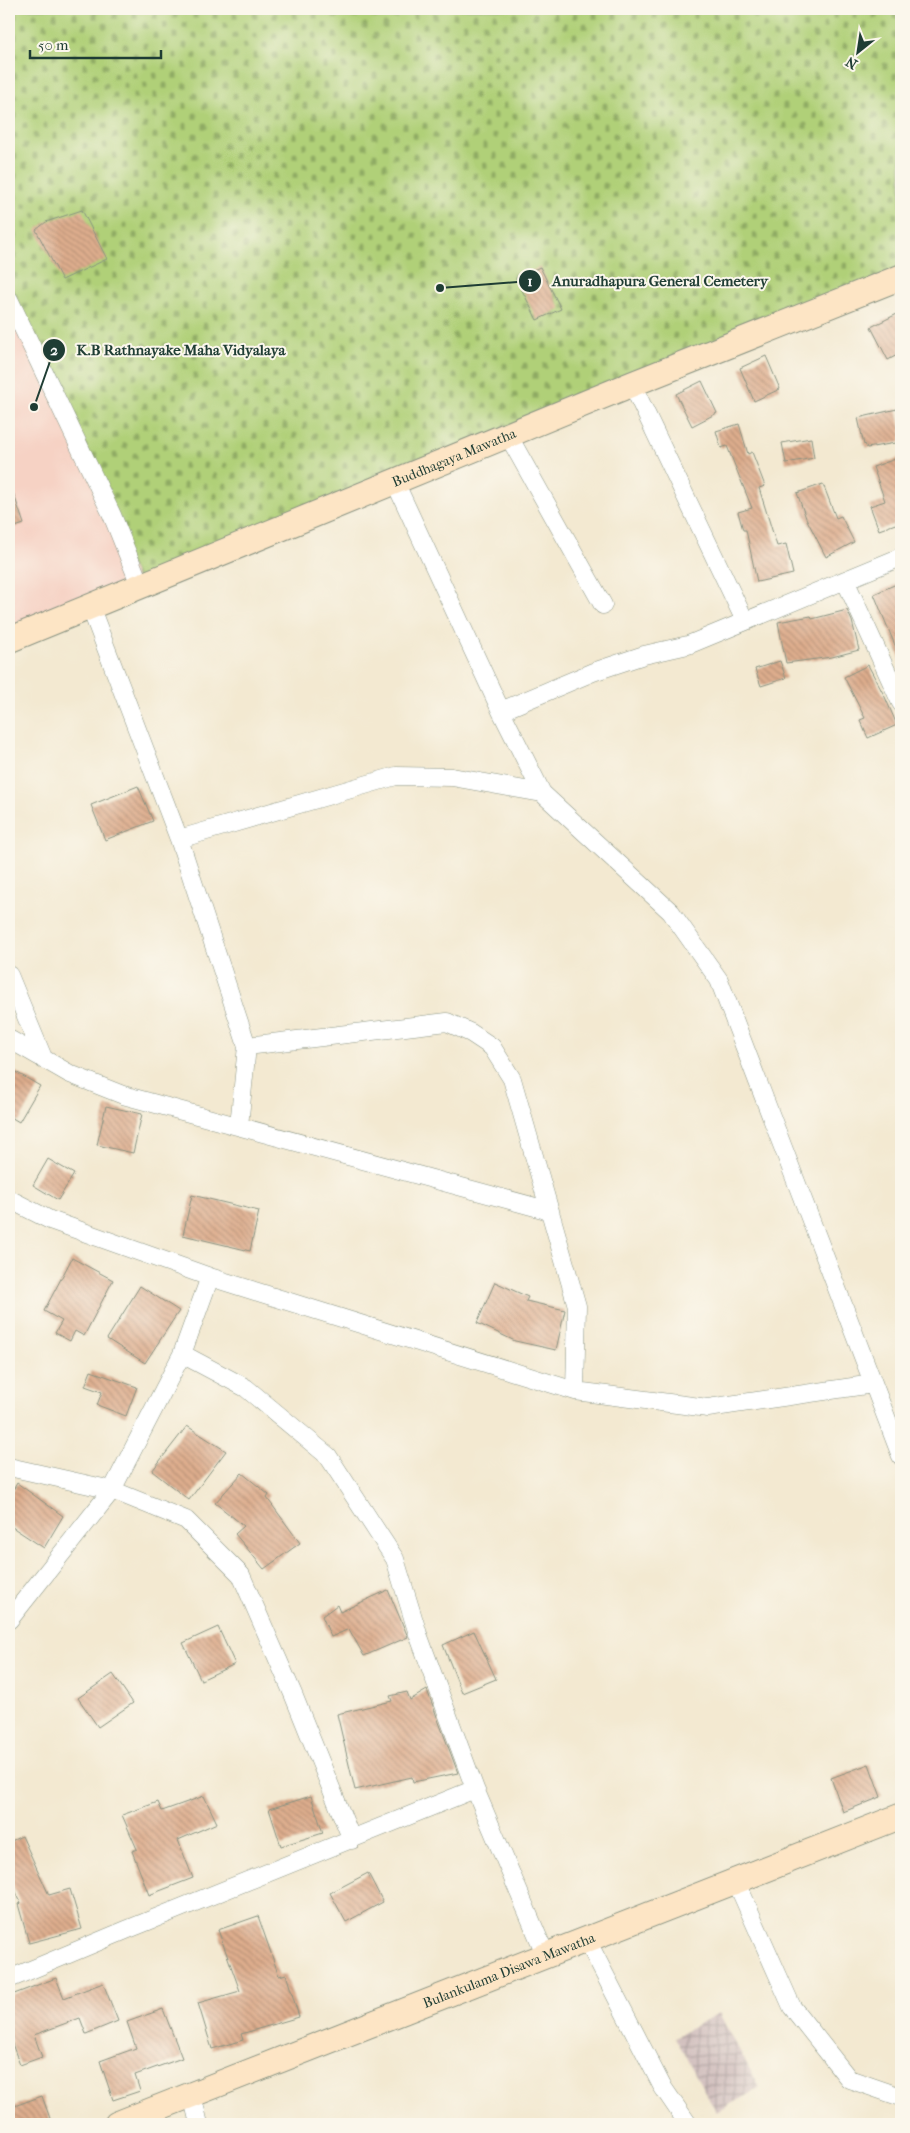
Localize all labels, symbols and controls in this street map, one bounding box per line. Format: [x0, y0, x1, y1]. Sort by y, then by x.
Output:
scale bar [30, 28, 161, 60]
north arrow [832, 28, 882, 78]
text: 50 m [38, 36, 69, 54]
text: N [843, 53, 861, 73]
callout: Anuradhapura General Cemetery [517, 266, 778, 296]
text: 1 [527, 272, 533, 290]
text: Anuradhapura General Cemetery [551, 272, 769, 290]
callout: K.B Rathnayake Maha Vidyalaya [42, 335, 295, 365]
text: 2 [50, 341, 58, 359]
text: K.B Rathnayake Maha Vidyalaya [77, 341, 286, 359]
street label: Buddhagaya Mawatha [390, 424, 519, 491]
street label: Bulankulama Disawa Mawatha [421, 1929, 598, 2012]

